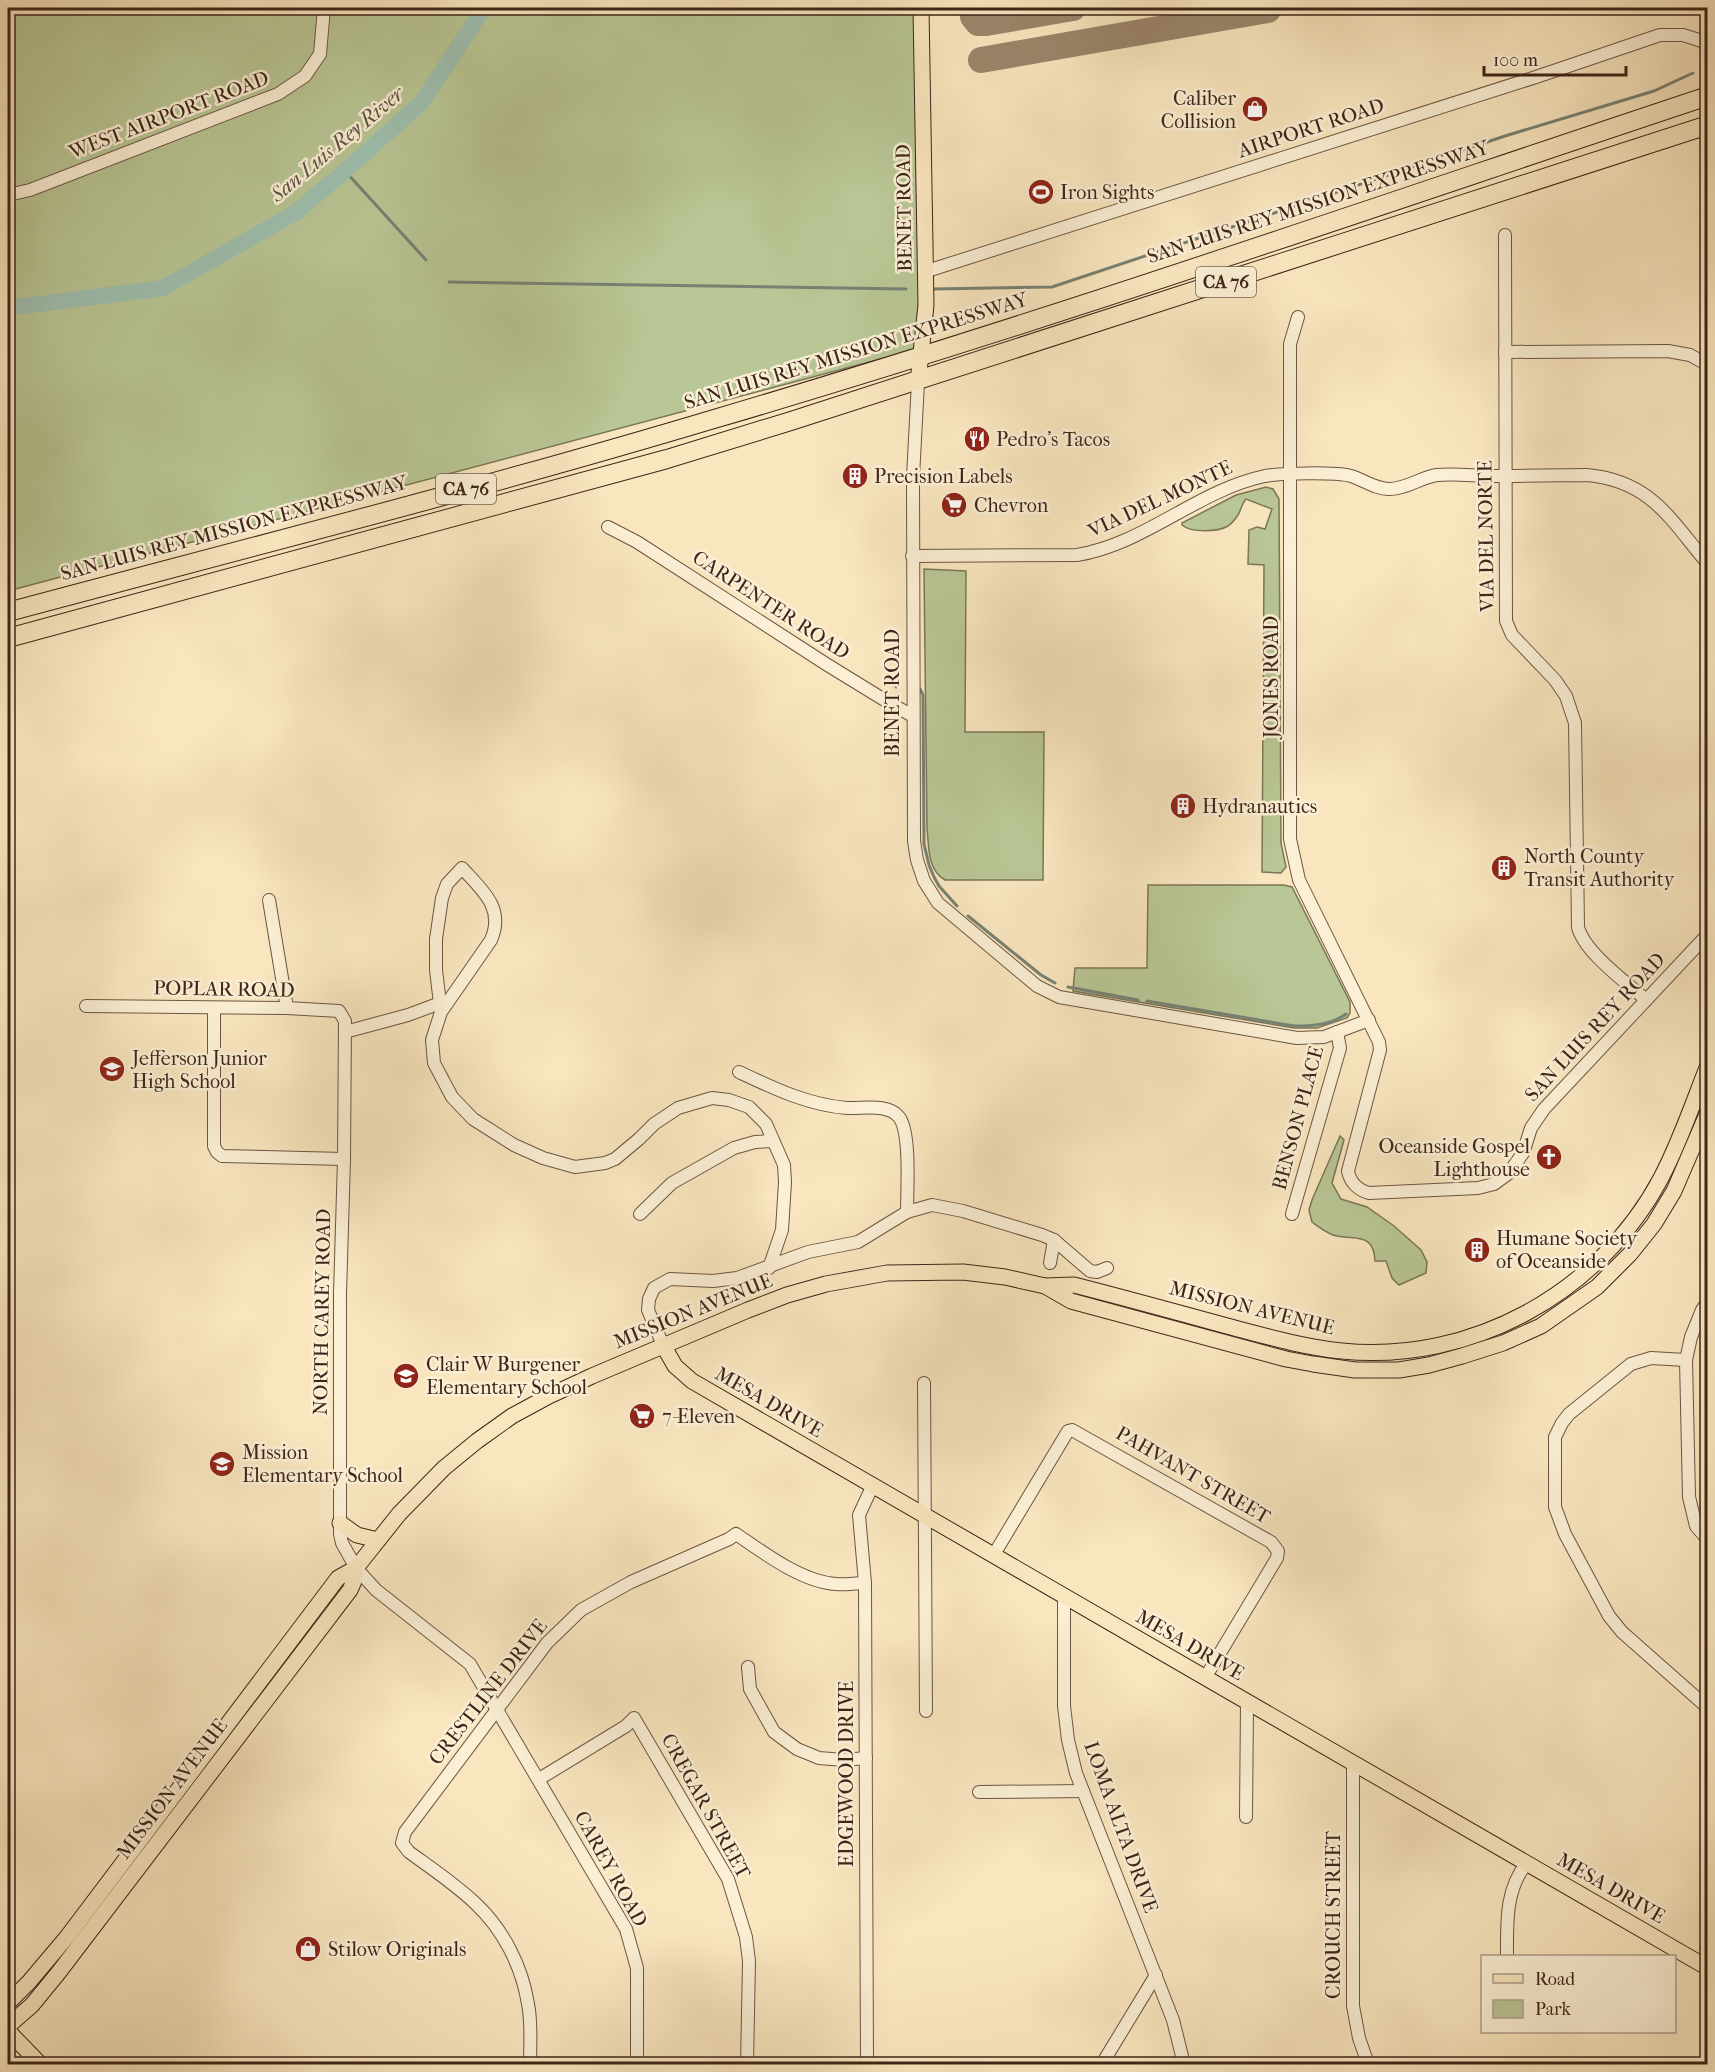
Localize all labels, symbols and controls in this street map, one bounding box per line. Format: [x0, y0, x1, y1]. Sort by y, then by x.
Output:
scale bar [1484, 39, 1626, 77]
text: 100 m [1493, 50, 1538, 71]
street label: WEST AIRPORT ROAD [65, 66, 272, 164]
water label: San Luis Rey River [265, 80, 410, 207]
place label: Caliber Collision [1161, 87, 1236, 133]
street label: AIRPORT ROAD [1234, 94, 1387, 163]
shop icon: Caliber Collision [1240, 94, 1270, 124]
street label: SAN LUIS REY MISSION EXPRESSWAY [1144, 135, 1493, 268]
street label: BENET ROAD [891, 144, 917, 272]
sports icon: Iron Sights [1026, 177, 1056, 207]
place label: Iron Sights [1060, 181, 1154, 204]
road number: CA 76 [1196, 267, 1256, 297]
street label: SAN LUIS REY MISSION EXPRESSWAY [681, 287, 1032, 414]
restaurant icon: Pedro's Tacos [962, 424, 992, 454]
place label: Pedro's Tacos [996, 428, 1110, 451]
street label: VIA DEL MONTE [1083, 456, 1236, 543]
street label: VIA DEL NORTE [1473, 460, 1499, 613]
building icon: Precision Labels [840, 461, 870, 491]
place label: Precision Labels [874, 465, 1013, 488]
street label: SAN LUIS REY MISSION EXPRESSWAY [58, 470, 411, 585]
road number: CA 76 [436, 474, 496, 504]
supermarket icon: Chevron [939, 490, 969, 520]
place label: Chevron [974, 494, 1049, 517]
street label: CARPENTER ROAD [688, 546, 854, 664]
street label: JONES ROAD [1260, 616, 1283, 740]
street label: BENET ROAD [881, 629, 904, 757]
building icon: Hydranautics [1168, 791, 1198, 821]
place label: Hydranautics [1202, 795, 1317, 818]
place label: North County Transit Authority [1524, 845, 1676, 891]
building icon: North County Transit Authority [1489, 853, 1519, 883]
street label: SAN LUIS REY ROAD [1520, 948, 1670, 1106]
street label: POPLAR ROAD [153, 976, 295, 1002]
street label: BENSON PLACE [1268, 1044, 1328, 1192]
place label: Jefferson Junior High School [130, 1047, 267, 1093]
school or university icon: Jefferson Junior High School [97, 1054, 127, 1084]
place label: Oceanside Gospel Lighthouse [1378, 1135, 1530, 1181]
church icon: Oceanside Gospel Lighthouse [1534, 1142, 1564, 1172]
street label: NORTH CAREY ROAD [309, 1208, 335, 1416]
place label: Humane Society of Oceanside [1496, 1227, 1639, 1273]
building icon: Humane Society of Oceanside [1462, 1235, 1492, 1265]
street label: MISSION AVENUE [610, 1269, 776, 1353]
street label: MISSION AVENUE [1167, 1276, 1337, 1340]
place label: Clair W Burgener Elementary School [426, 1353, 588, 1399]
school or university icon: Clair W Burgener Elementary School [391, 1361, 421, 1391]
street label: MESA DRIVE [711, 1362, 827, 1442]
supermarket icon: 7-Eleven [627, 1401, 657, 1431]
place label: 7-Eleven [662, 1405, 736, 1428]
street label: PAHVANT STREET [1112, 1422, 1275, 1529]
place label: Mission Elementary School [242, 1441, 404, 1487]
school or university icon: Mission Elementary School [207, 1449, 237, 1479]
street label: MESA DRIVE [1132, 1605, 1248, 1685]
street label: CRESTLINE DRIVE [424, 1615, 552, 1769]
street label: EDGEWOOD DRIVE [835, 1681, 858, 1867]
street label: MISSION AVENUE [112, 1714, 232, 1864]
street label: CREGAR STREET [657, 1729, 756, 1883]
street label: LOMA ALTA DRIVE [1079, 1738, 1163, 1916]
street label: CAREY ROAD [570, 1807, 652, 1931]
street label: CROUCH STREET [1322, 1830, 1345, 1999]
street label: MESA DRIVE [1553, 1848, 1669, 1928]
shop icon: Stilow Originals [293, 1934, 323, 1964]
place label: Stilow Originals [328, 1938, 466, 1961]
legend [1481, 1955, 1676, 2033]
text: Road [1535, 1969, 1575, 1990]
text: Park [1535, 1999, 1572, 2020]

